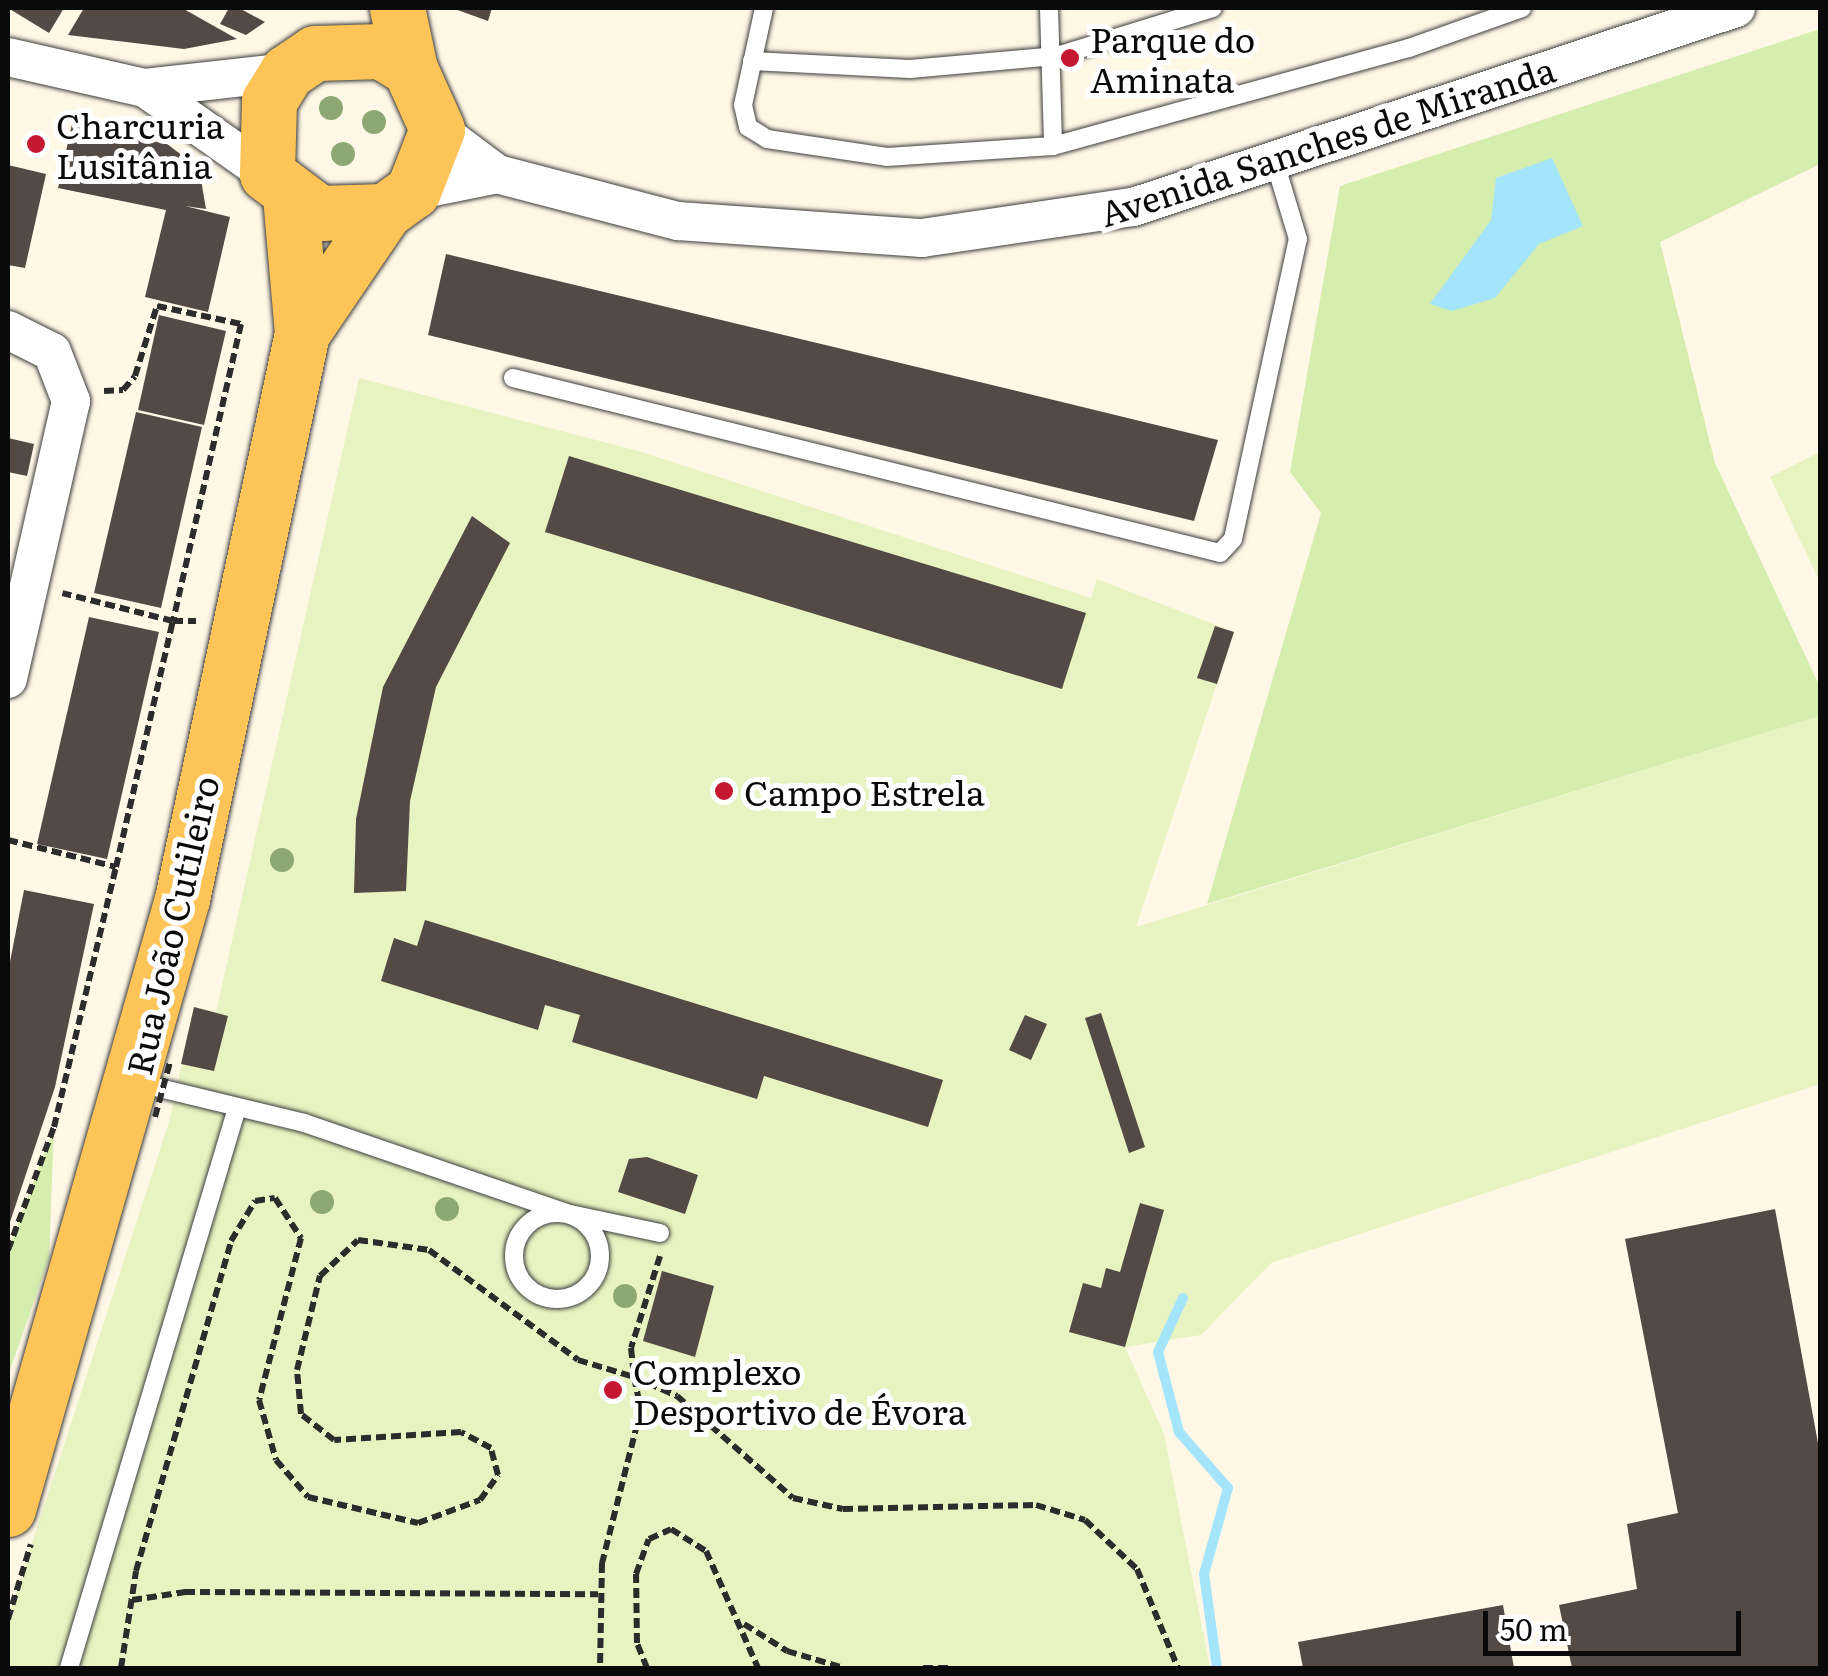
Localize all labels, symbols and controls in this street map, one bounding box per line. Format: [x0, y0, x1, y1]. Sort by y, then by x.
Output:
place label: Parque do Aminata [1090, 17, 1255, 99]
street label: Avenida Sanches de Miranda [1094, 46, 1560, 234]
marker: Parque do Aminata [1059, 47, 1081, 69]
place label: Charcuria Lusitânia [56, 103, 225, 185]
marker: Charcuria Lusitânia [25, 133, 47, 155]
place label: Campo Estrela [744, 770, 985, 812]
street label: Rua João Cutileiro [116, 771, 226, 1079]
marker: Campo Estrela [713, 780, 735, 802]
place label: Complexo Desportivo de Évora [633, 1349, 967, 1431]
marker: Complexo Desportivo de Évora [602, 1379, 624, 1401]
scale bar [1488, 1591, 1746, 1653]
text: 50 m [1500, 1606, 1568, 1650]

